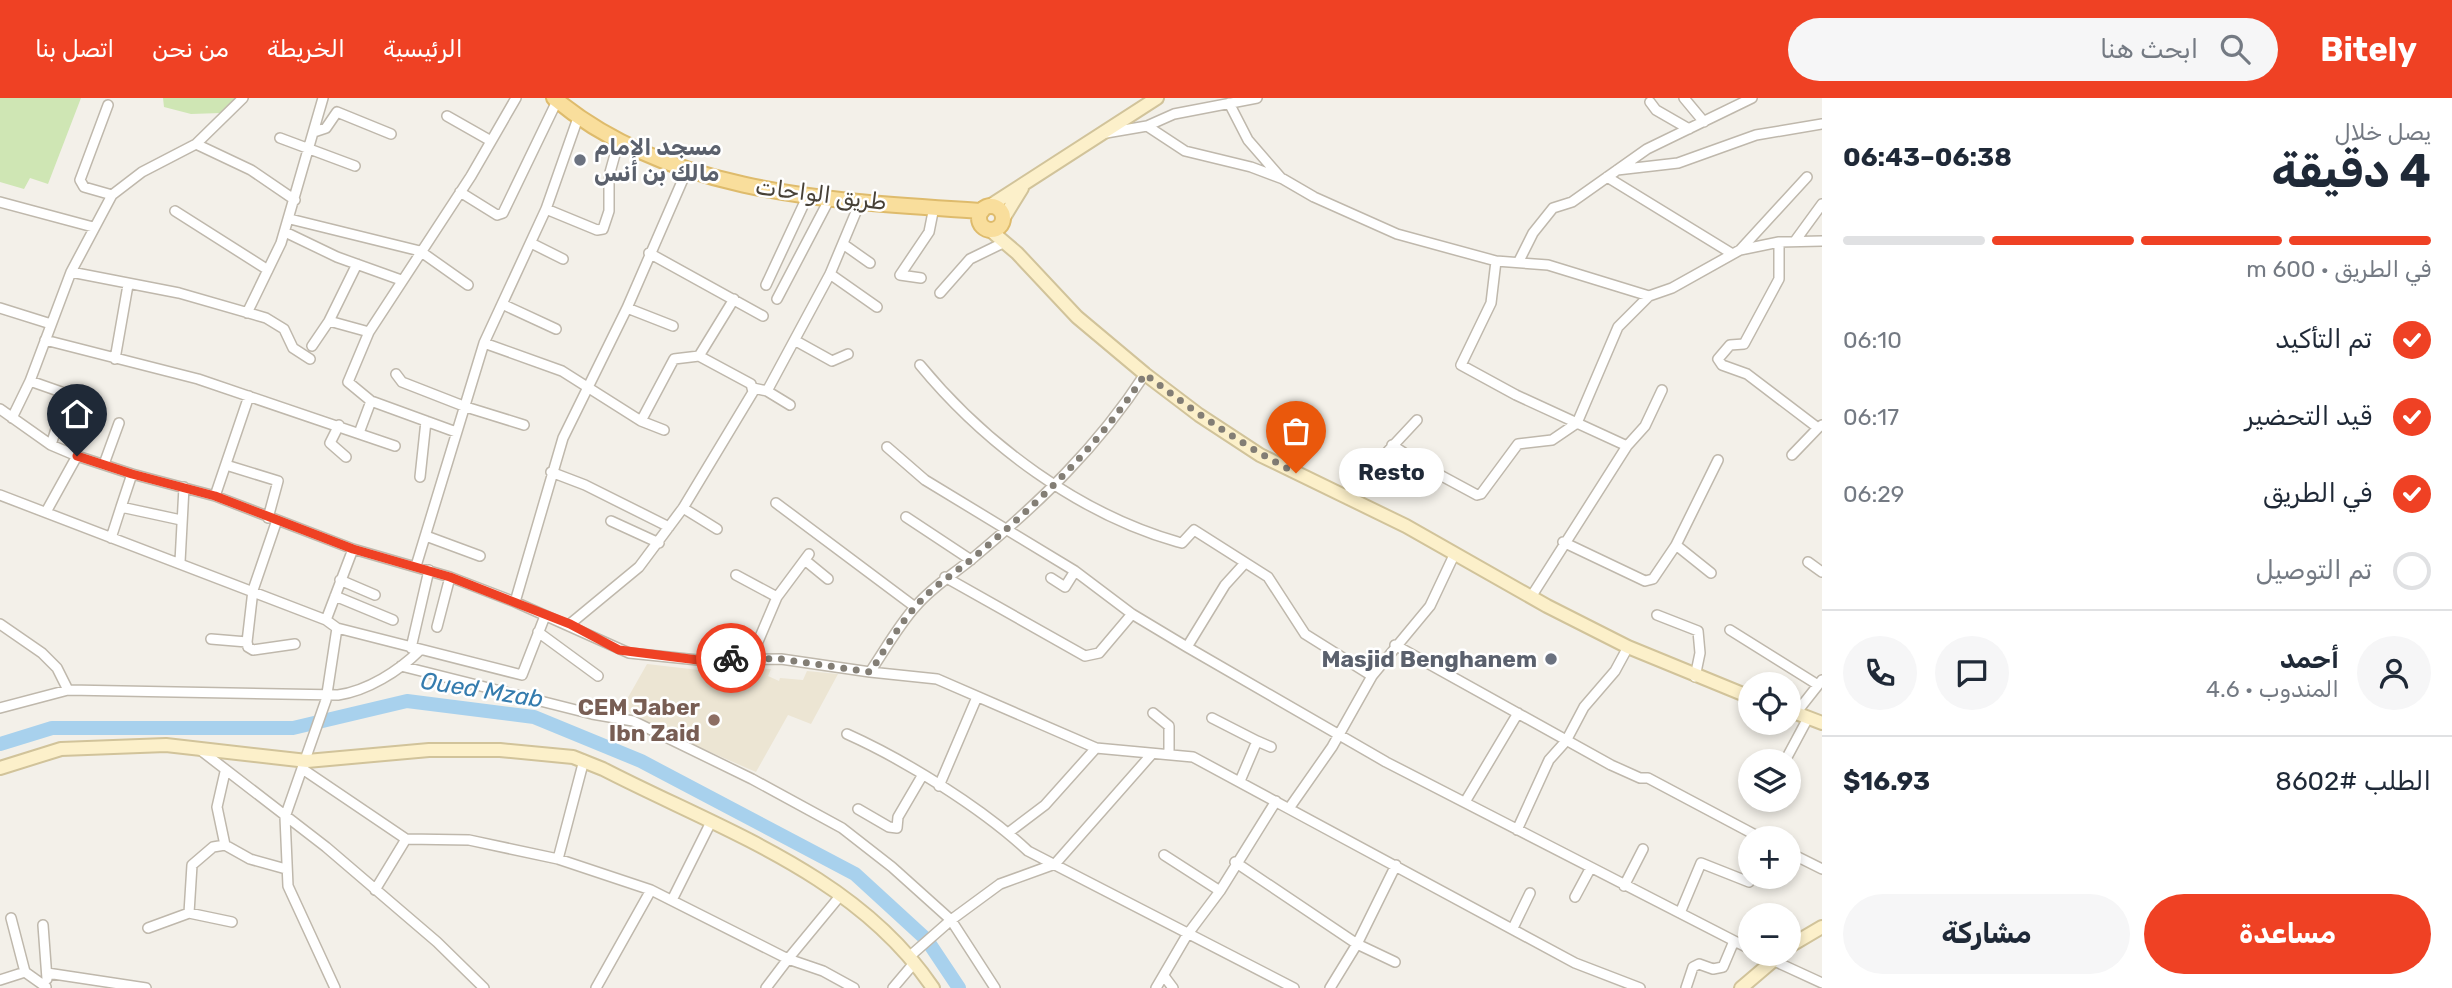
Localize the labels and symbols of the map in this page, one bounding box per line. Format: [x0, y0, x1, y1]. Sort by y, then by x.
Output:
place label: مسجد الإمام مالك بن أنس [594, 133, 722, 187]
marker: مسجد الإمام مالك بن أنس [572, 152, 588, 168]
street label: طريق الواحات [754, 172, 888, 216]
pin [47, 384, 107, 456]
pin [1266, 401, 1326, 473]
callout: Resto [1338, 448, 1443, 498]
courier [696, 623, 766, 693]
place label: Masjid Benghanem [1321, 645, 1537, 673]
marker: Masjid Benghanem [1543, 651, 1559, 667]
water label: Oued Mzab [419, 666, 545, 714]
place label: CEM Jaber Ibn Zaid [578, 693, 701, 747]
marker: CEM Jaber Ibn Zaid [706, 712, 722, 728]

